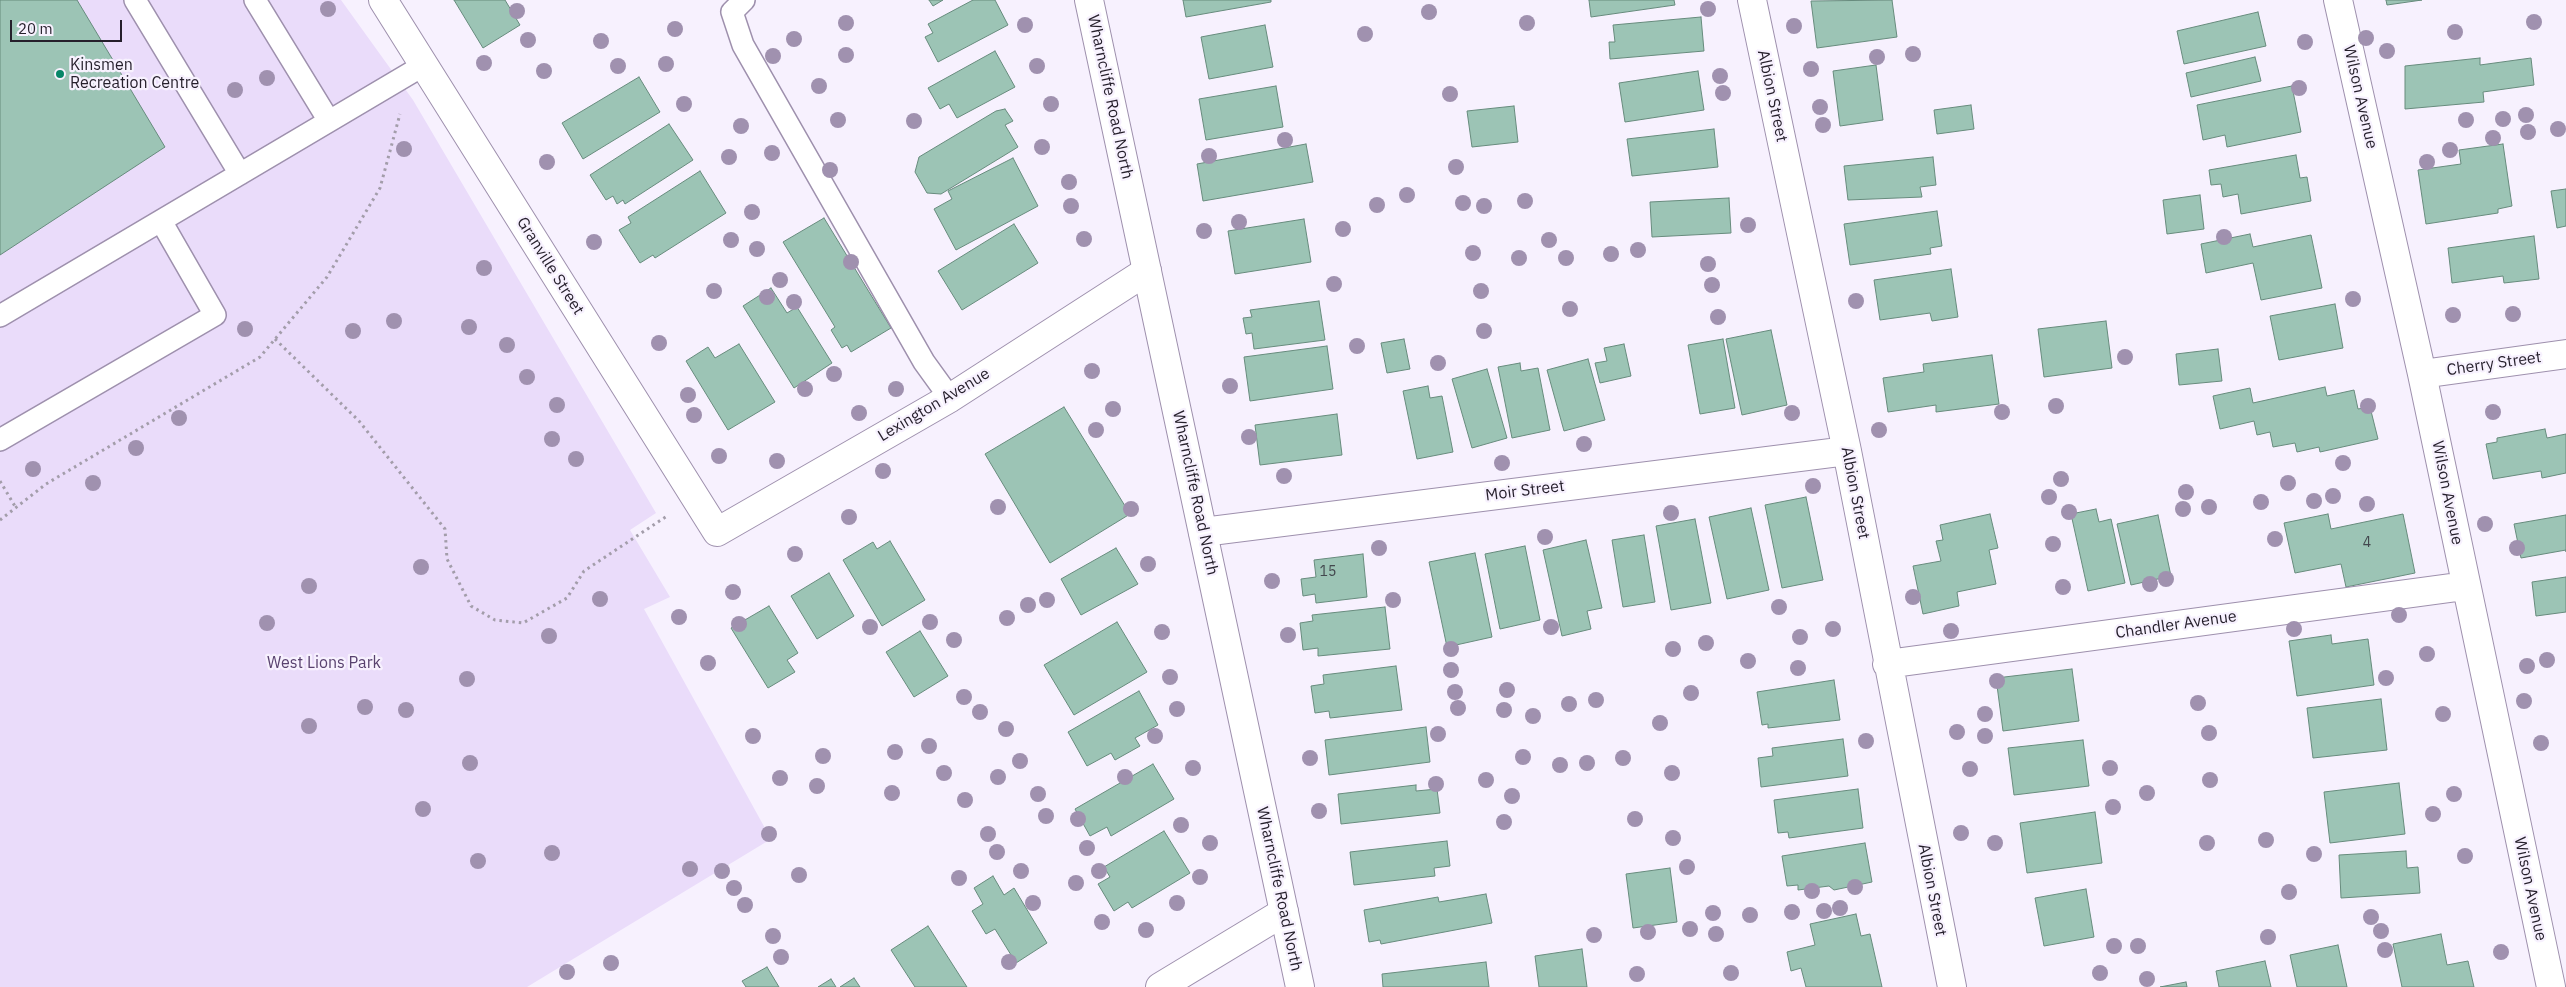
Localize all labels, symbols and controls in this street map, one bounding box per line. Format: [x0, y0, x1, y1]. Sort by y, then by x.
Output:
scale bar [12, 10, 125, 42]
street label: Wharncliffe Road North [1083, 13, 1137, 181]
text: 20 m [18, 19, 53, 38]
street label: Wilson Avenue [2339, 43, 2381, 151]
street label: Albion Street [1753, 48, 1791, 144]
place label: Kinsmen Recreation Centre [70, 55, 199, 93]
marker: Kinsmen Recreation Centre [54, 68, 66, 80]
street label: Granville Street [512, 214, 588, 318]
street label: Cherry Street [2445, 348, 2543, 380]
street label: Lexington Avenue [875, 364, 993, 446]
street label: Wharncliffe Road North [1168, 409, 1222, 577]
street label: Wilson Avenue [2427, 439, 2467, 547]
street label: Albion Street [1837, 445, 1873, 541]
street label: Moir Street [1484, 477, 1566, 505]
house number: 4 [2363, 535, 2371, 551]
house number: 15 [1320, 564, 1336, 580]
street label: Chandler Avenue [2114, 607, 2238, 643]
park label: West Lions Park [267, 653, 381, 673]
street label: Wharncliffe Road North [1252, 805, 1306, 973]
street label: Wilson Avenue [2510, 835, 2550, 943]
street label: Albion Street [1914, 842, 1950, 938]

